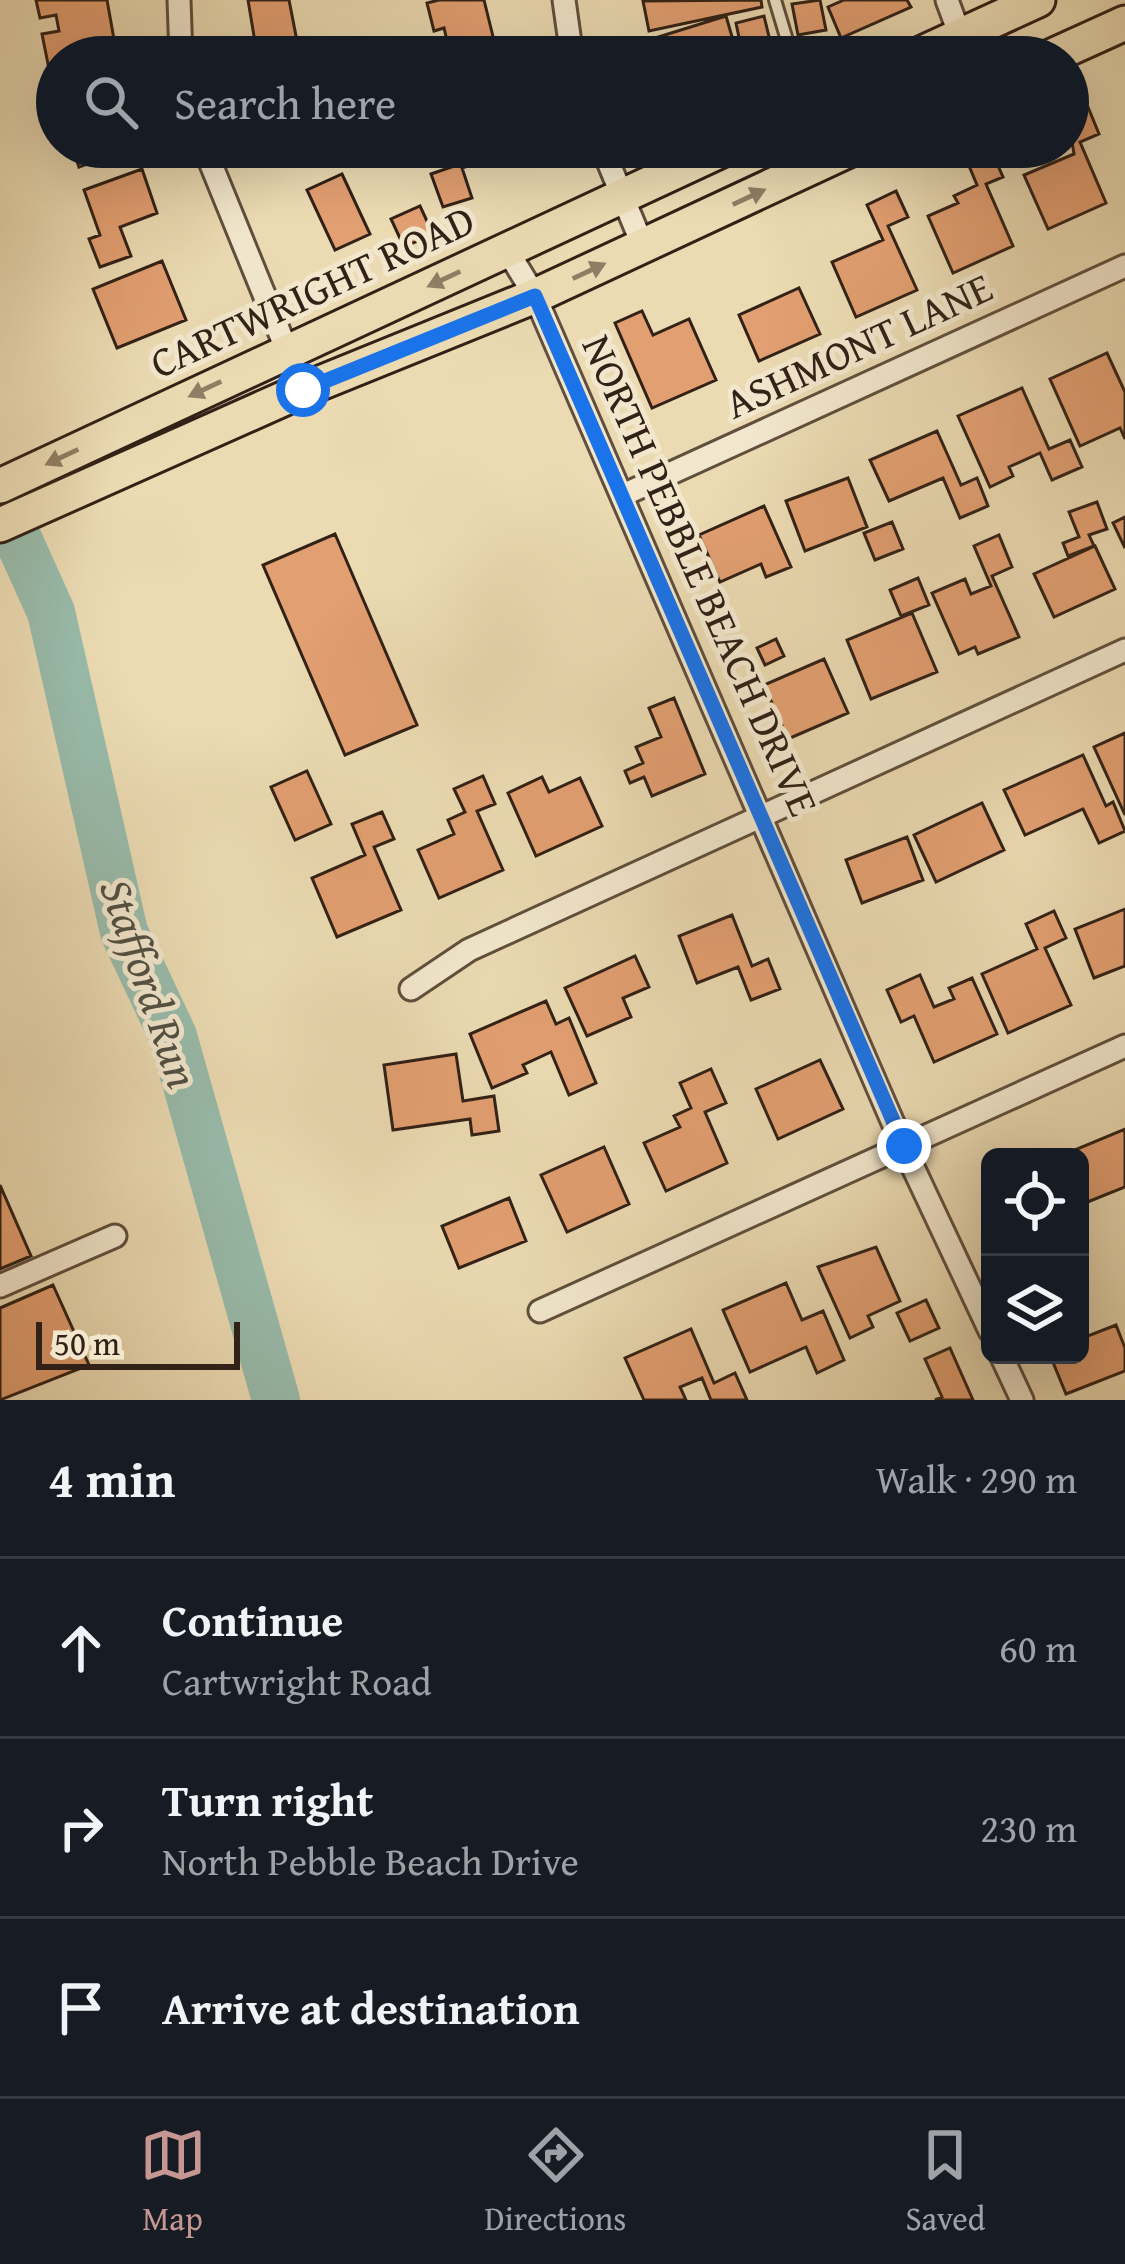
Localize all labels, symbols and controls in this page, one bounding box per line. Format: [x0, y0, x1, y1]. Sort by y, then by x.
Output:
search box [36, 36, 1089, 168]
icon: search [78, 69, 144, 135]
text: Search here [174, 70, 396, 135]
one-way arrow [732, 186, 767, 206]
street label: CARTWRIGHT ROAD [140, 189, 484, 392]
street label: ASHMONT LANE [714, 256, 1002, 433]
one-way arrow [572, 261, 607, 281]
one-way arrow [426, 269, 461, 289]
street label: NORTH PEBBLE BEACH DRIVE [568, 325, 835, 825]
route start [276, 363, 330, 417]
one-way arrow [187, 379, 222, 399]
one-way arrow [44, 447, 79, 467]
water label: Stafford Run [84, 870, 217, 1096]
route end [877, 1119, 931, 1173]
map controls [981, 1148, 1089, 1364]
button: locate [981, 1148, 1089, 1256]
button: layers [981, 1256, 1089, 1364]
scale bar [36, 1316, 240, 1369]
text: 50 m [54, 1319, 120, 1367]
text: 4 min [48, 1441, 175, 1516]
text: Walk · 290 m [876, 1450, 1077, 1507]
text: Continue [162, 1587, 343, 1652]
icon: ahead [48, 1615, 114, 1681]
text: 60 m [999, 1619, 1077, 1676]
text: Cartwright Road [162, 1652, 431, 1709]
text: Turn right [162, 1767, 374, 1832]
icon: right [48, 1795, 114, 1861]
text: 230 m [980, 1799, 1077, 1856]
text: North Pebble Beach Drive [162, 1832, 579, 1889]
icon: arrive [48, 1975, 114, 2041]
text: Arrive at destination [162, 1975, 580, 2040]
tab: Map [140, 2122, 206, 2242]
tab: Directions [485, 2122, 626, 2242]
tab: Saved [906, 2122, 985, 2242]

